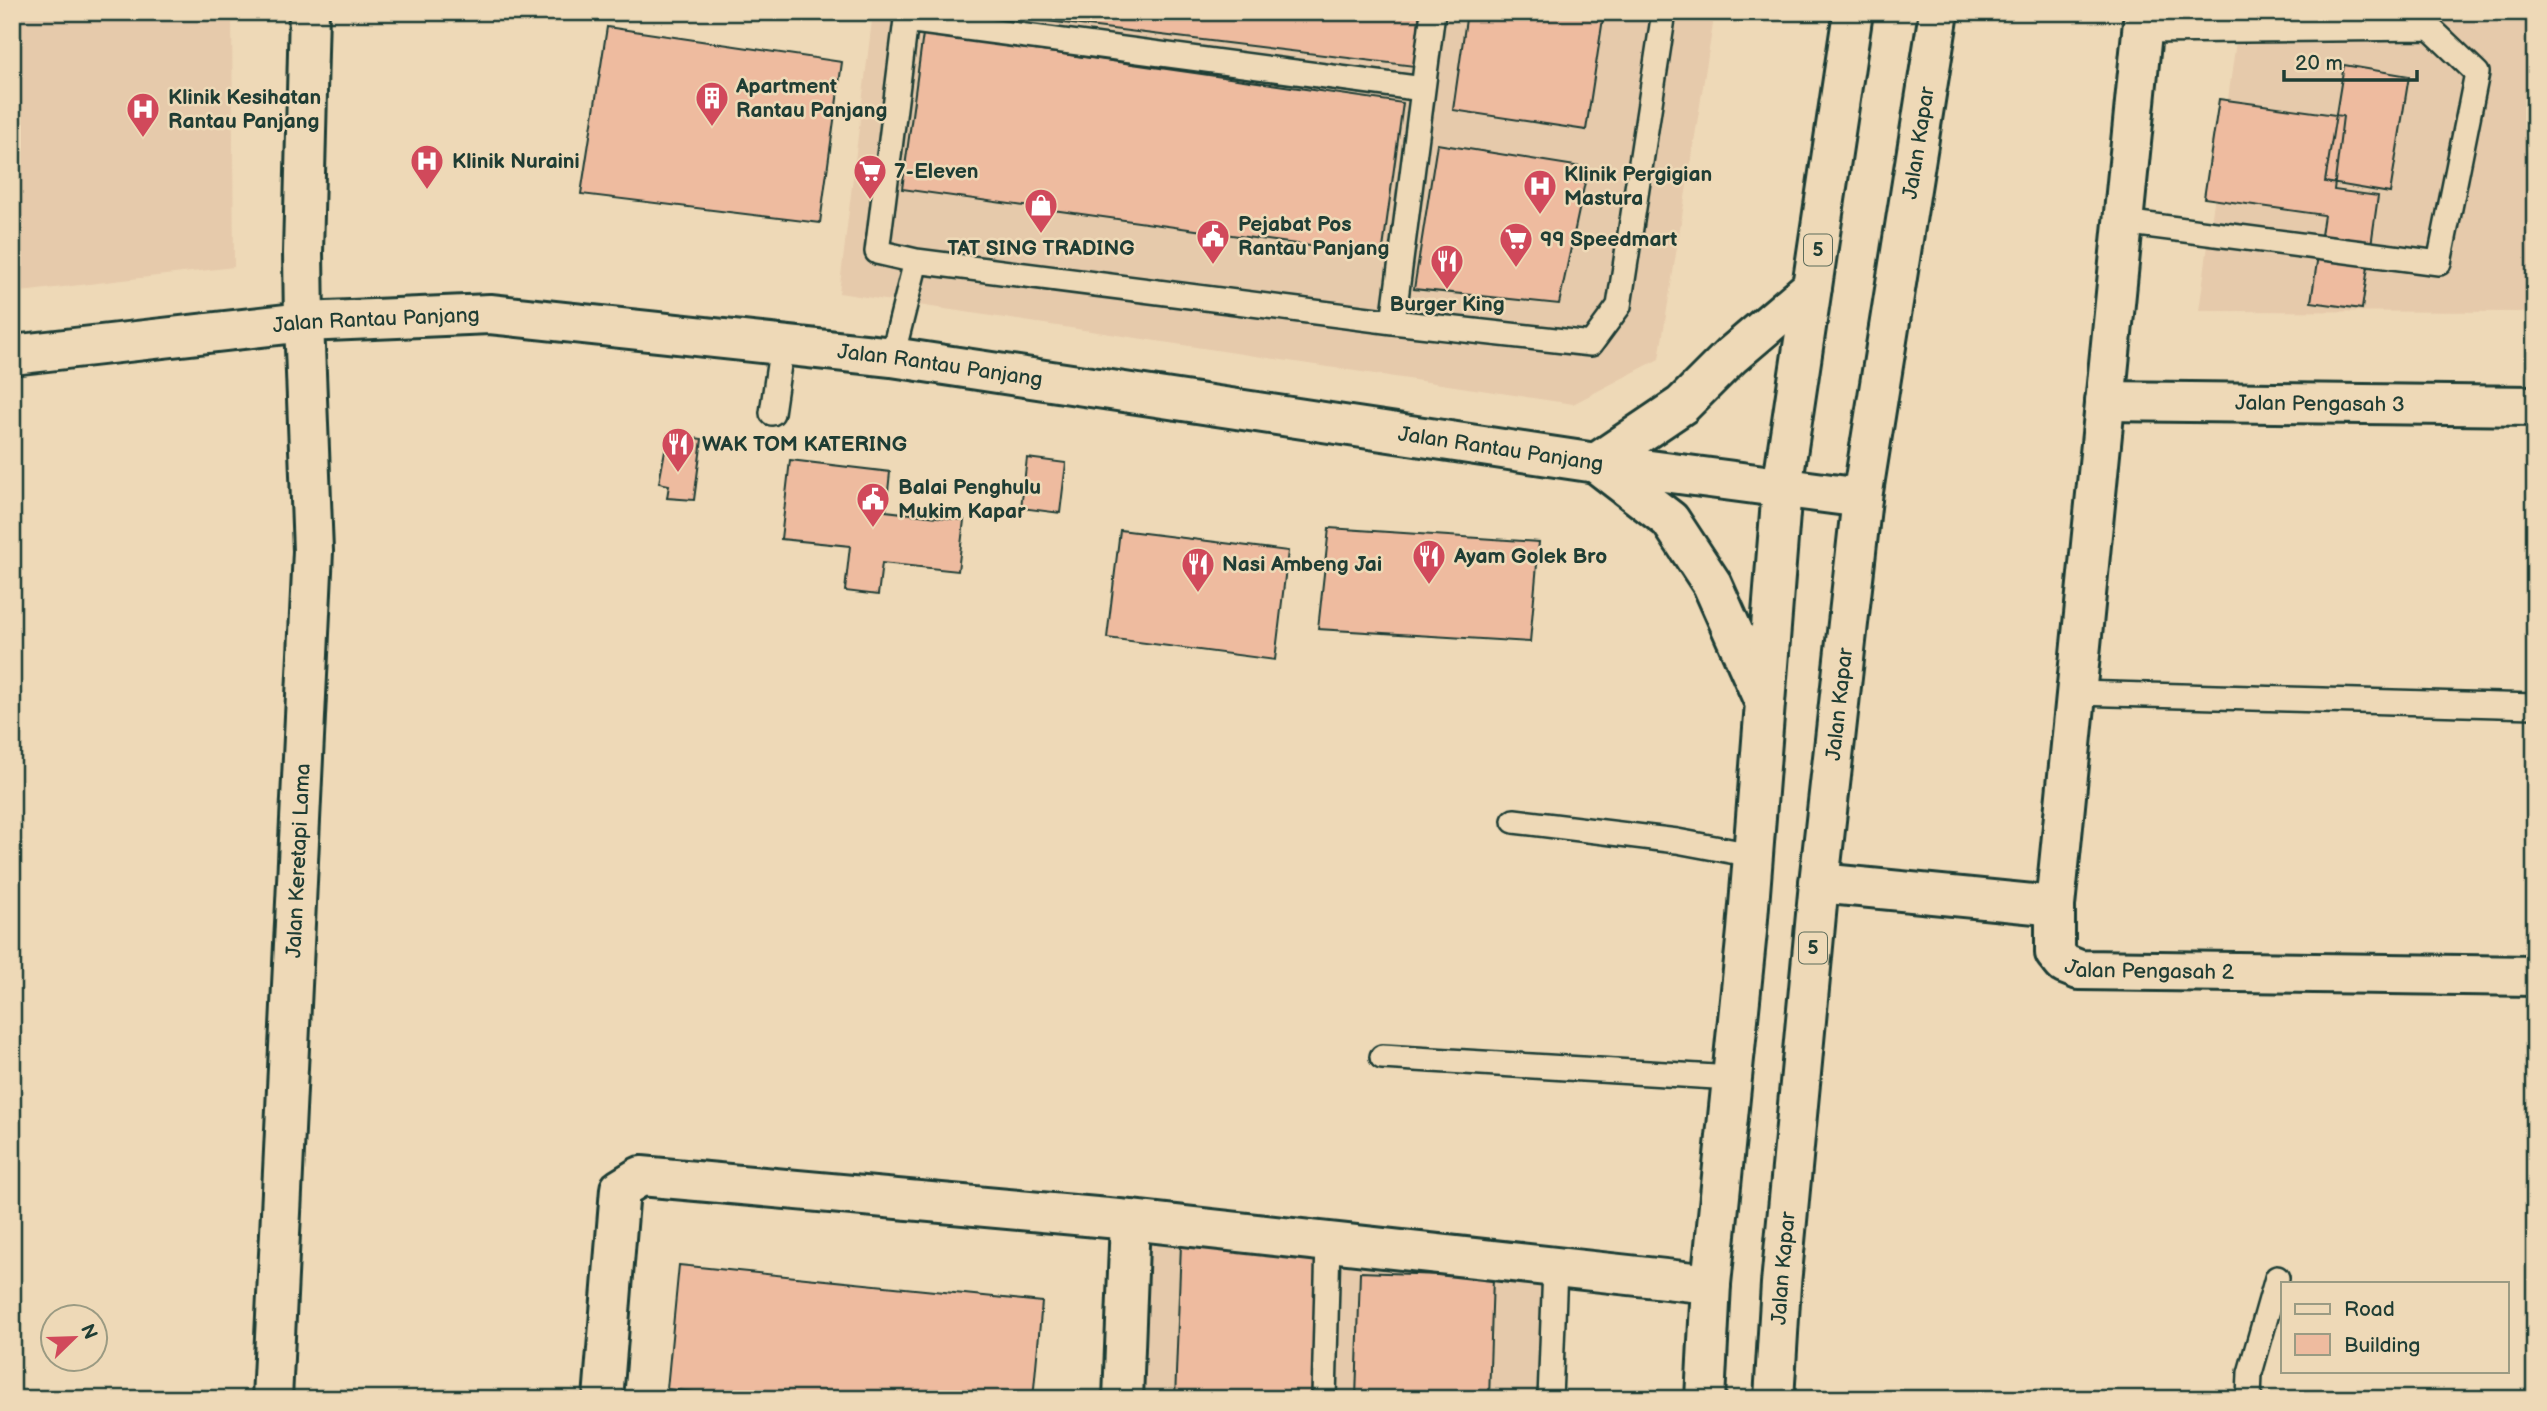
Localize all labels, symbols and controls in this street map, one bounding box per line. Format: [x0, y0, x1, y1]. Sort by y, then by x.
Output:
scale bar [2284, 38, 2418, 82]
text: 20 m [2295, 51, 2343, 76]
place label: Apartment Rantau Panjang [735, 74, 887, 123]
building icon: Apartment Rantau Panjang [693, 79, 731, 128]
place label: Klinik Kesihatan Rantau Panjang [168, 85, 321, 134]
street label: Jalan Kapar [1897, 85, 1940, 201]
hospital icon: Klinik Kesihatan Rantau Panjang [124, 90, 162, 139]
hospital icon: Klinik Nuraini [408, 142, 446, 191]
place label: Klinik Nuraini [452, 149, 580, 174]
supermarket icon: 7-Eleven [851, 152, 889, 201]
place label: 7-Eleven [894, 159, 979, 184]
place label: Klinik Pergigian Mastura [1564, 162, 1712, 211]
hospital icon: Klinik Pergigian Mastura [1521, 167, 1559, 216]
shop icon: TAT SING TRADING [1022, 186, 1060, 235]
place label: Pejabat Pos Rantau Panjang [1238, 212, 1389, 261]
public building icon: Pejabat Pos Rantau Panjang [1194, 217, 1232, 266]
supermarket icon: 99 Speedmart [1497, 220, 1535, 269]
place label: 99 Speedmart [1540, 227, 1677, 252]
road number: 5 [1804, 234, 1832, 266]
place label: TAT SING TRADING [947, 236, 1135, 261]
restaurant icon: Burger King [1428, 242, 1466, 291]
place label: Burger King [1389, 292, 1505, 317]
street label: Jalan Rantau Panjang [271, 302, 480, 338]
street label: Jalan Rantau Panjang [836, 339, 1044, 392]
street label: Jalan Pengasah 3 [2235, 390, 2405, 417]
street label: Jalan Rantau Panjang [1397, 421, 1605, 476]
restaurant icon: WAK TOM KATERING [659, 425, 697, 474]
place label: WAK TOM KATERING [702, 432, 907, 457]
place label: Balai Penghulu Mukim Kapar [898, 475, 1041, 524]
public building icon: Balai Penghulu Mukim Kapar [854, 480, 892, 529]
restaurant icon: Ayam Golek Bro [1410, 537, 1448, 586]
place label: Ayam Golek Bro [1453, 544, 1607, 569]
restaurant icon: Nasi Ambeng Jai [1179, 545, 1217, 594]
place label: Nasi Ambeng Jai [1222, 552, 1382, 577]
street label: Jalan Kapar [1820, 646, 1858, 762]
street label: Jalan Keretapi Lama [281, 763, 315, 959]
road number: 5 [1799, 932, 1827, 964]
street label: Jalan Pengasah 2 [2061, 953, 2235, 985]
street label: Jalan Kapar [1766, 1210, 1800, 1326]
legend [2281, 1282, 2508, 1372]
text: Road [2344, 1297, 2395, 1322]
north arrow [38, 1302, 108, 1372]
text: N [75, 1321, 102, 1343]
text: Building [2344, 1333, 2420, 1358]

